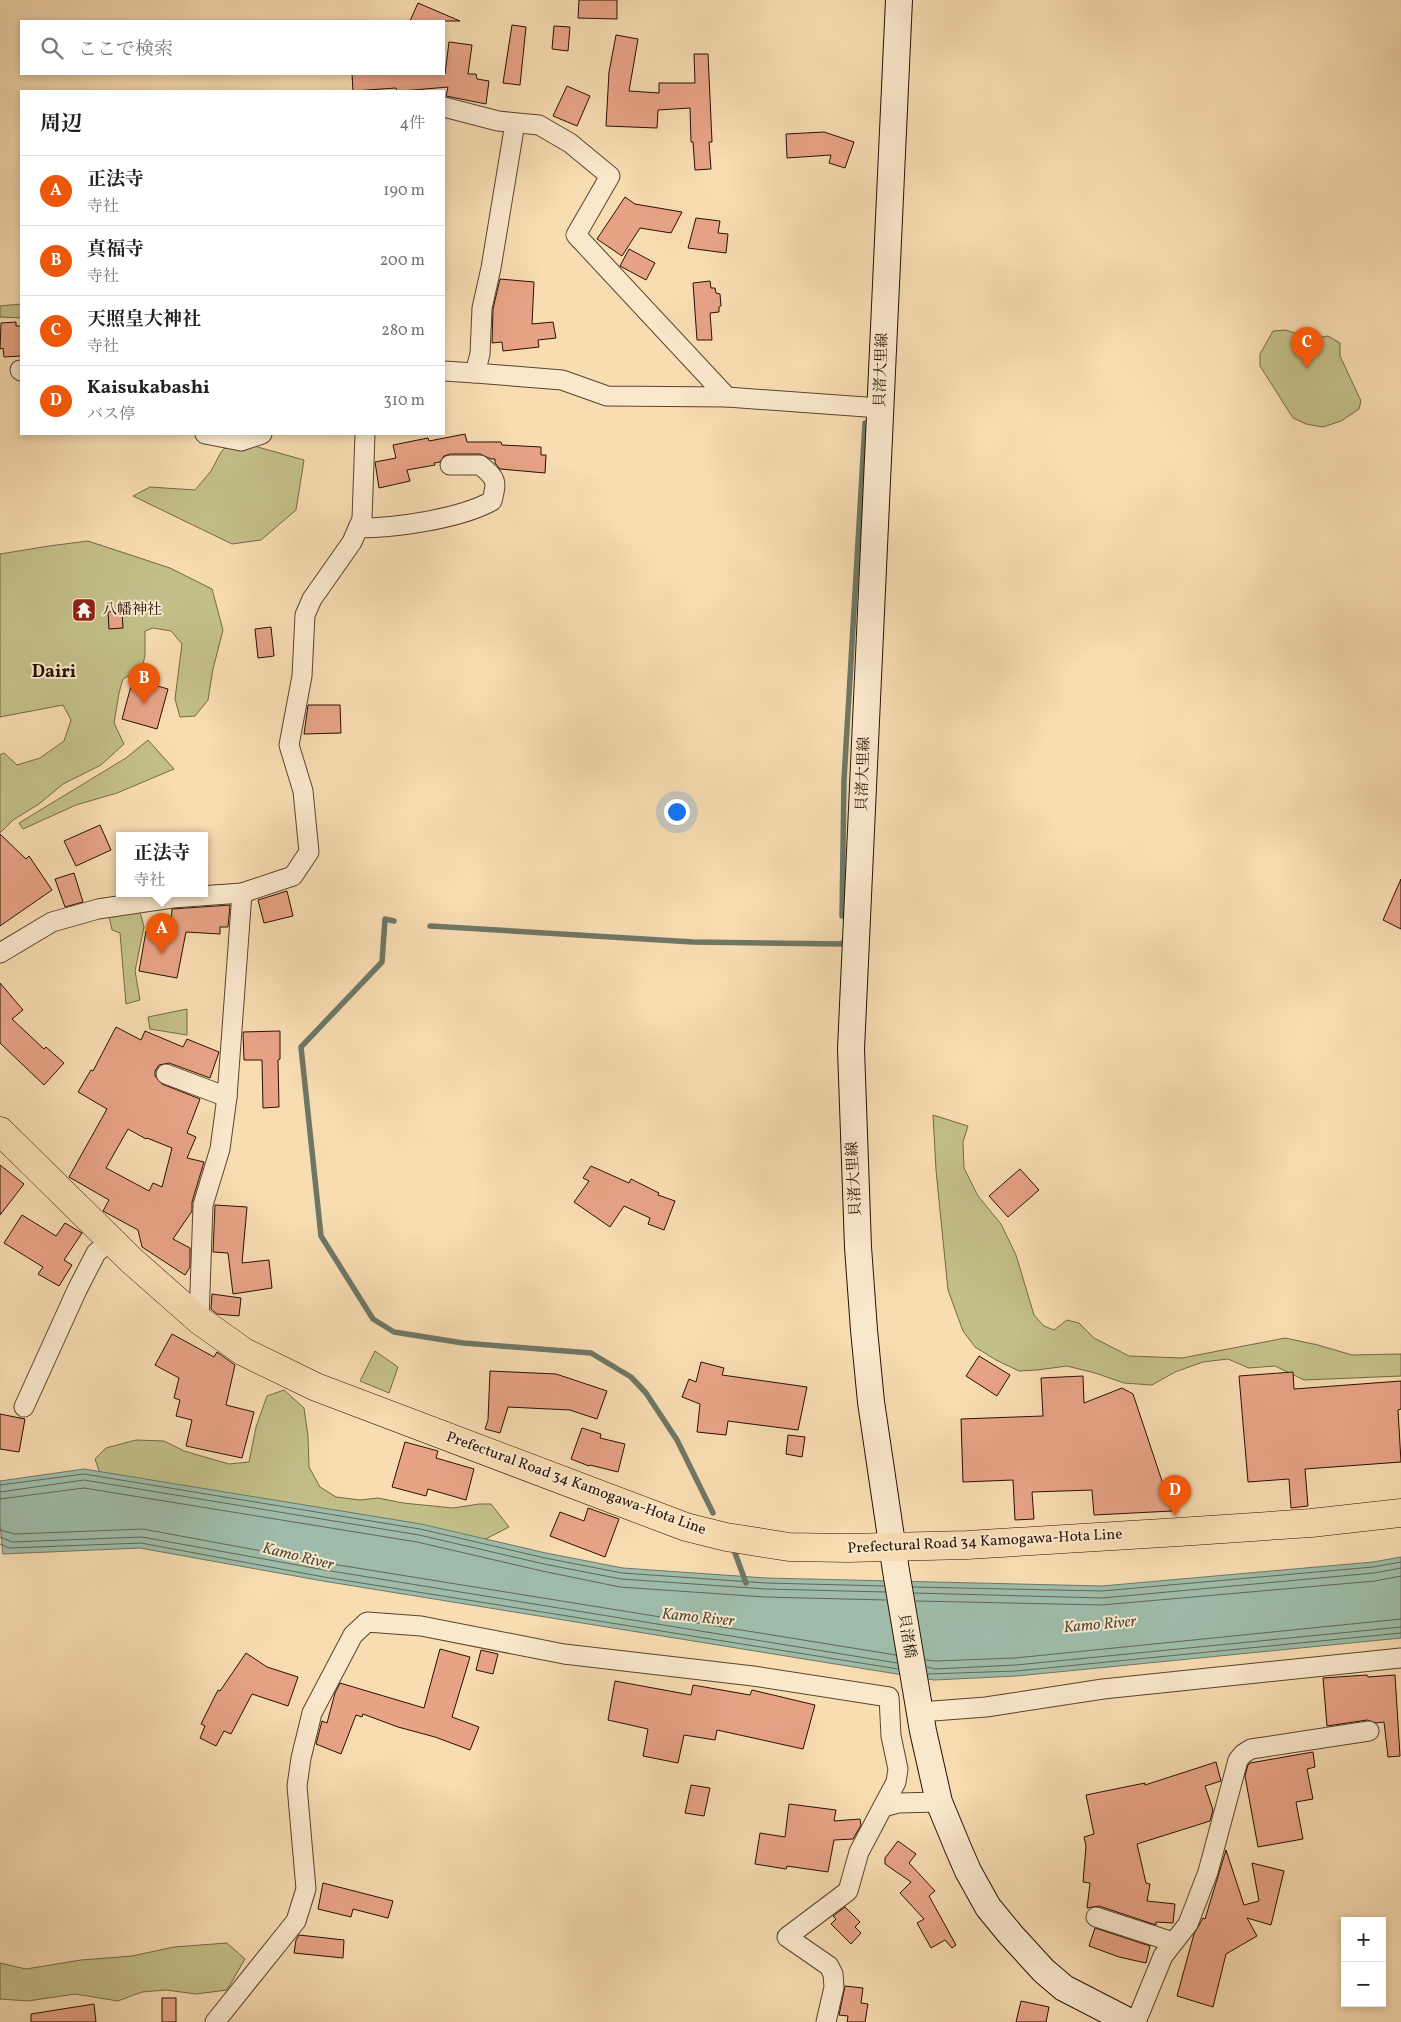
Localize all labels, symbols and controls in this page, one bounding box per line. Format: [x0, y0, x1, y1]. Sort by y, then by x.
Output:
search box [20, 20, 445, 75]
icon: search [38, 34, 66, 62]
text: ここで検索 [78, 37, 173, 63]
text: 周辺 [40, 110, 82, 139]
text: 4件 [399, 113, 425, 135]
text: 正法寺 [87, 167, 144, 193]
text: A [50, 180, 62, 202]
text: 190 m [383, 180, 425, 202]
text: 寺社 [87, 196, 119, 218]
text: 真福寺 [87, 237, 144, 263]
text: B [51, 250, 61, 272]
text: 200 m [380, 250, 425, 272]
text: 寺社 [87, 266, 119, 288]
text: 天照皇大神社 [87, 307, 201, 333]
text: C [51, 320, 61, 342]
text: 280 m [381, 320, 425, 342]
pin: C [1291, 327, 1323, 368]
street label: 貝渚大里線 [870, 332, 894, 408]
text: 寺社 [87, 336, 119, 358]
text: Kaisukabashi [87, 375, 210, 401]
text: D [50, 390, 62, 412]
text: 310 m [384, 390, 425, 412]
text: バス停 [87, 404, 135, 426]
temple icon: 八幡神社 [71, 597, 97, 623]
place label: 八幡神社 [102, 600, 162, 621]
district label: Dairi [32, 660, 76, 685]
pin: B [128, 663, 160, 704]
street label: 貝渚大里線 [852, 736, 876, 812]
your location [664, 799, 690, 825]
popup [116, 832, 208, 897]
text: 正法寺 [133, 841, 191, 867]
text: 寺社 [133, 870, 166, 892]
pin: A [146, 913, 178, 954]
street label: 貝渚大里線 [843, 1141, 867, 1217]
street label: Prefectural Road 34 Kamogawa-Hota Line [443, 1427, 709, 1541]
pin: D [1159, 1475, 1191, 1516]
street label: Prefectural Road 34 Kamogawa-Hota Line [847, 1524, 1123, 1560]
water label: Kamo River [260, 1537, 337, 1577]
water label: Kamo River [660, 1603, 737, 1633]
water label: Kamo River [1063, 1611, 1138, 1639]
street label: 貝渚橋 [892, 1612, 920, 1660]
map controls [1341, 1917, 1386, 2007]
button: + [1341, 1917, 1386, 1962]
button: − [1341, 1962, 1386, 2007]

